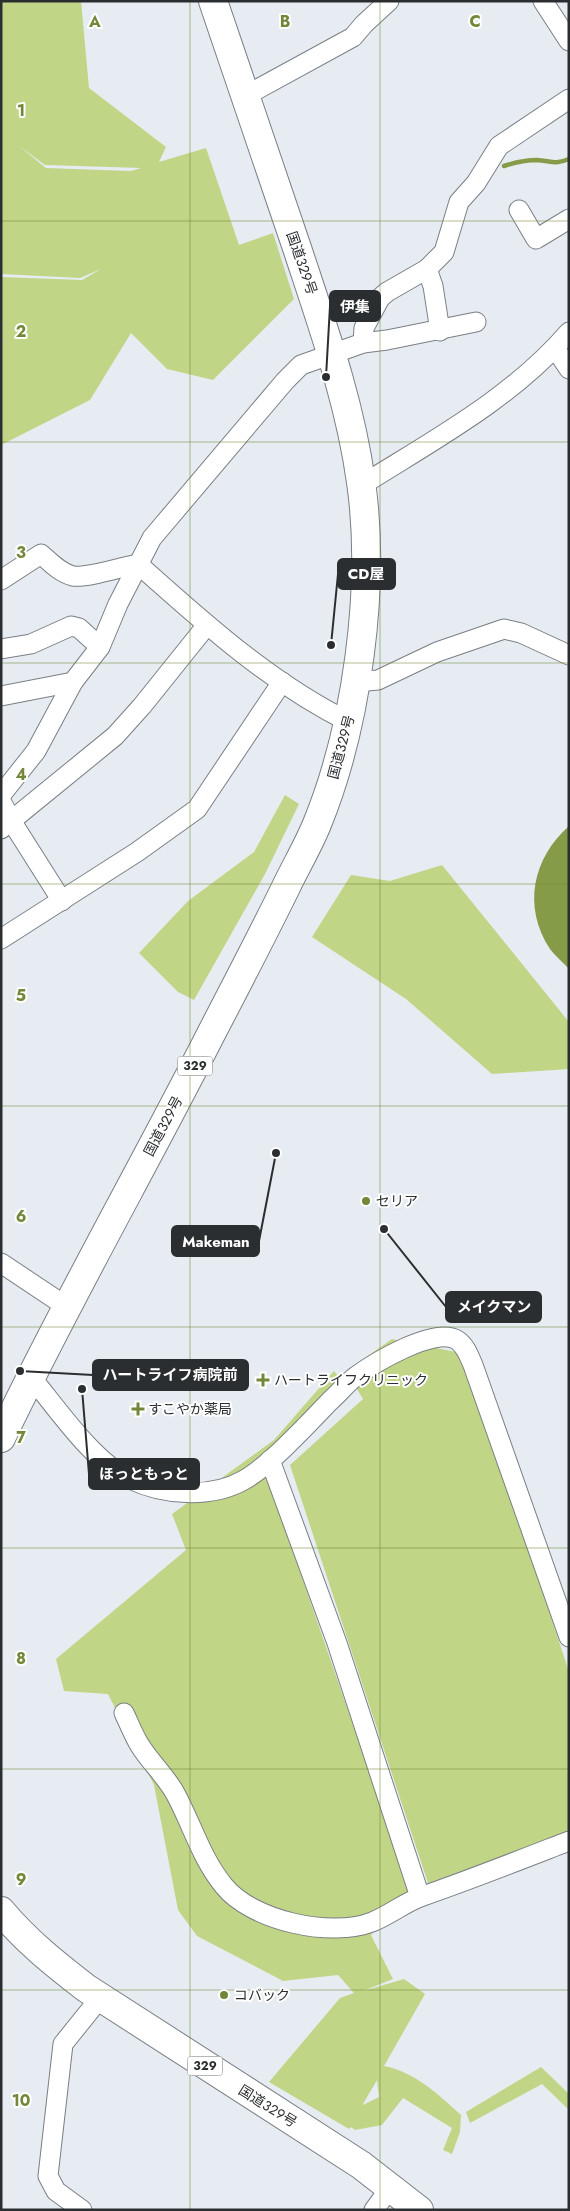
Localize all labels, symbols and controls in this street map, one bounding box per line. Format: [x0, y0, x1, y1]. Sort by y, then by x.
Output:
text: A [88, 10, 101, 33]
text: B [280, 10, 290, 33]
text: C [469, 10, 481, 33]
text: 1 [17, 99, 25, 122]
street label: 国道329号 [282, 229, 322, 297]
callout: 伊集 [330, 291, 380, 321]
text: 伊集 [340, 296, 370, 318]
text: 2 [16, 320, 26, 343]
text: 3 [16, 541, 26, 564]
callout: CD屋 [338, 559, 395, 589]
text: CD屋 [348, 563, 384, 585]
street label: 国道329号 [323, 713, 359, 781]
text: 4 [15, 763, 27, 786]
text: 5 [16, 984, 26, 1007]
road number: 329 [178, 1056, 212, 1076]
street label: 国道329号 [139, 1092, 187, 1160]
place label: セリア [376, 1191, 418, 1211]
marker: セリア [360, 1195, 372, 1207]
text: 6 [16, 1205, 26, 1228]
callout: Makeman [172, 1226, 259, 1256]
text: Makeman [182, 1231, 250, 1253]
callout: メイクマン [446, 1292, 541, 1322]
text: メイクマン [457, 1296, 531, 1318]
callout: ハートライフ病院前 [93, 1360, 248, 1390]
text: ハートライフ病院前 [102, 1364, 238, 1386]
place label: ハートライフクリニック [274, 1370, 428, 1390]
marker: ハートライフクリニック [256, 1373, 270, 1387]
place label: すこやか薬局 [148, 1399, 232, 1419]
marker: すこやか薬局 [132, 1403, 144, 1415]
text: 7 [16, 1426, 26, 1449]
callout: ほっともっと [89, 1459, 199, 1489]
text: ほっともっと [99, 1463, 189, 1485]
text: 8 [16, 1647, 26, 1670]
text: 9 [16, 1868, 26, 1891]
place label: コバック [234, 1985, 290, 2005]
marker: コバック [218, 1989, 230, 2001]
road number: 329 [188, 2056, 222, 2076]
street label: 国道329号 [235, 2080, 301, 2132]
text: 10 [12, 2089, 30, 2112]

